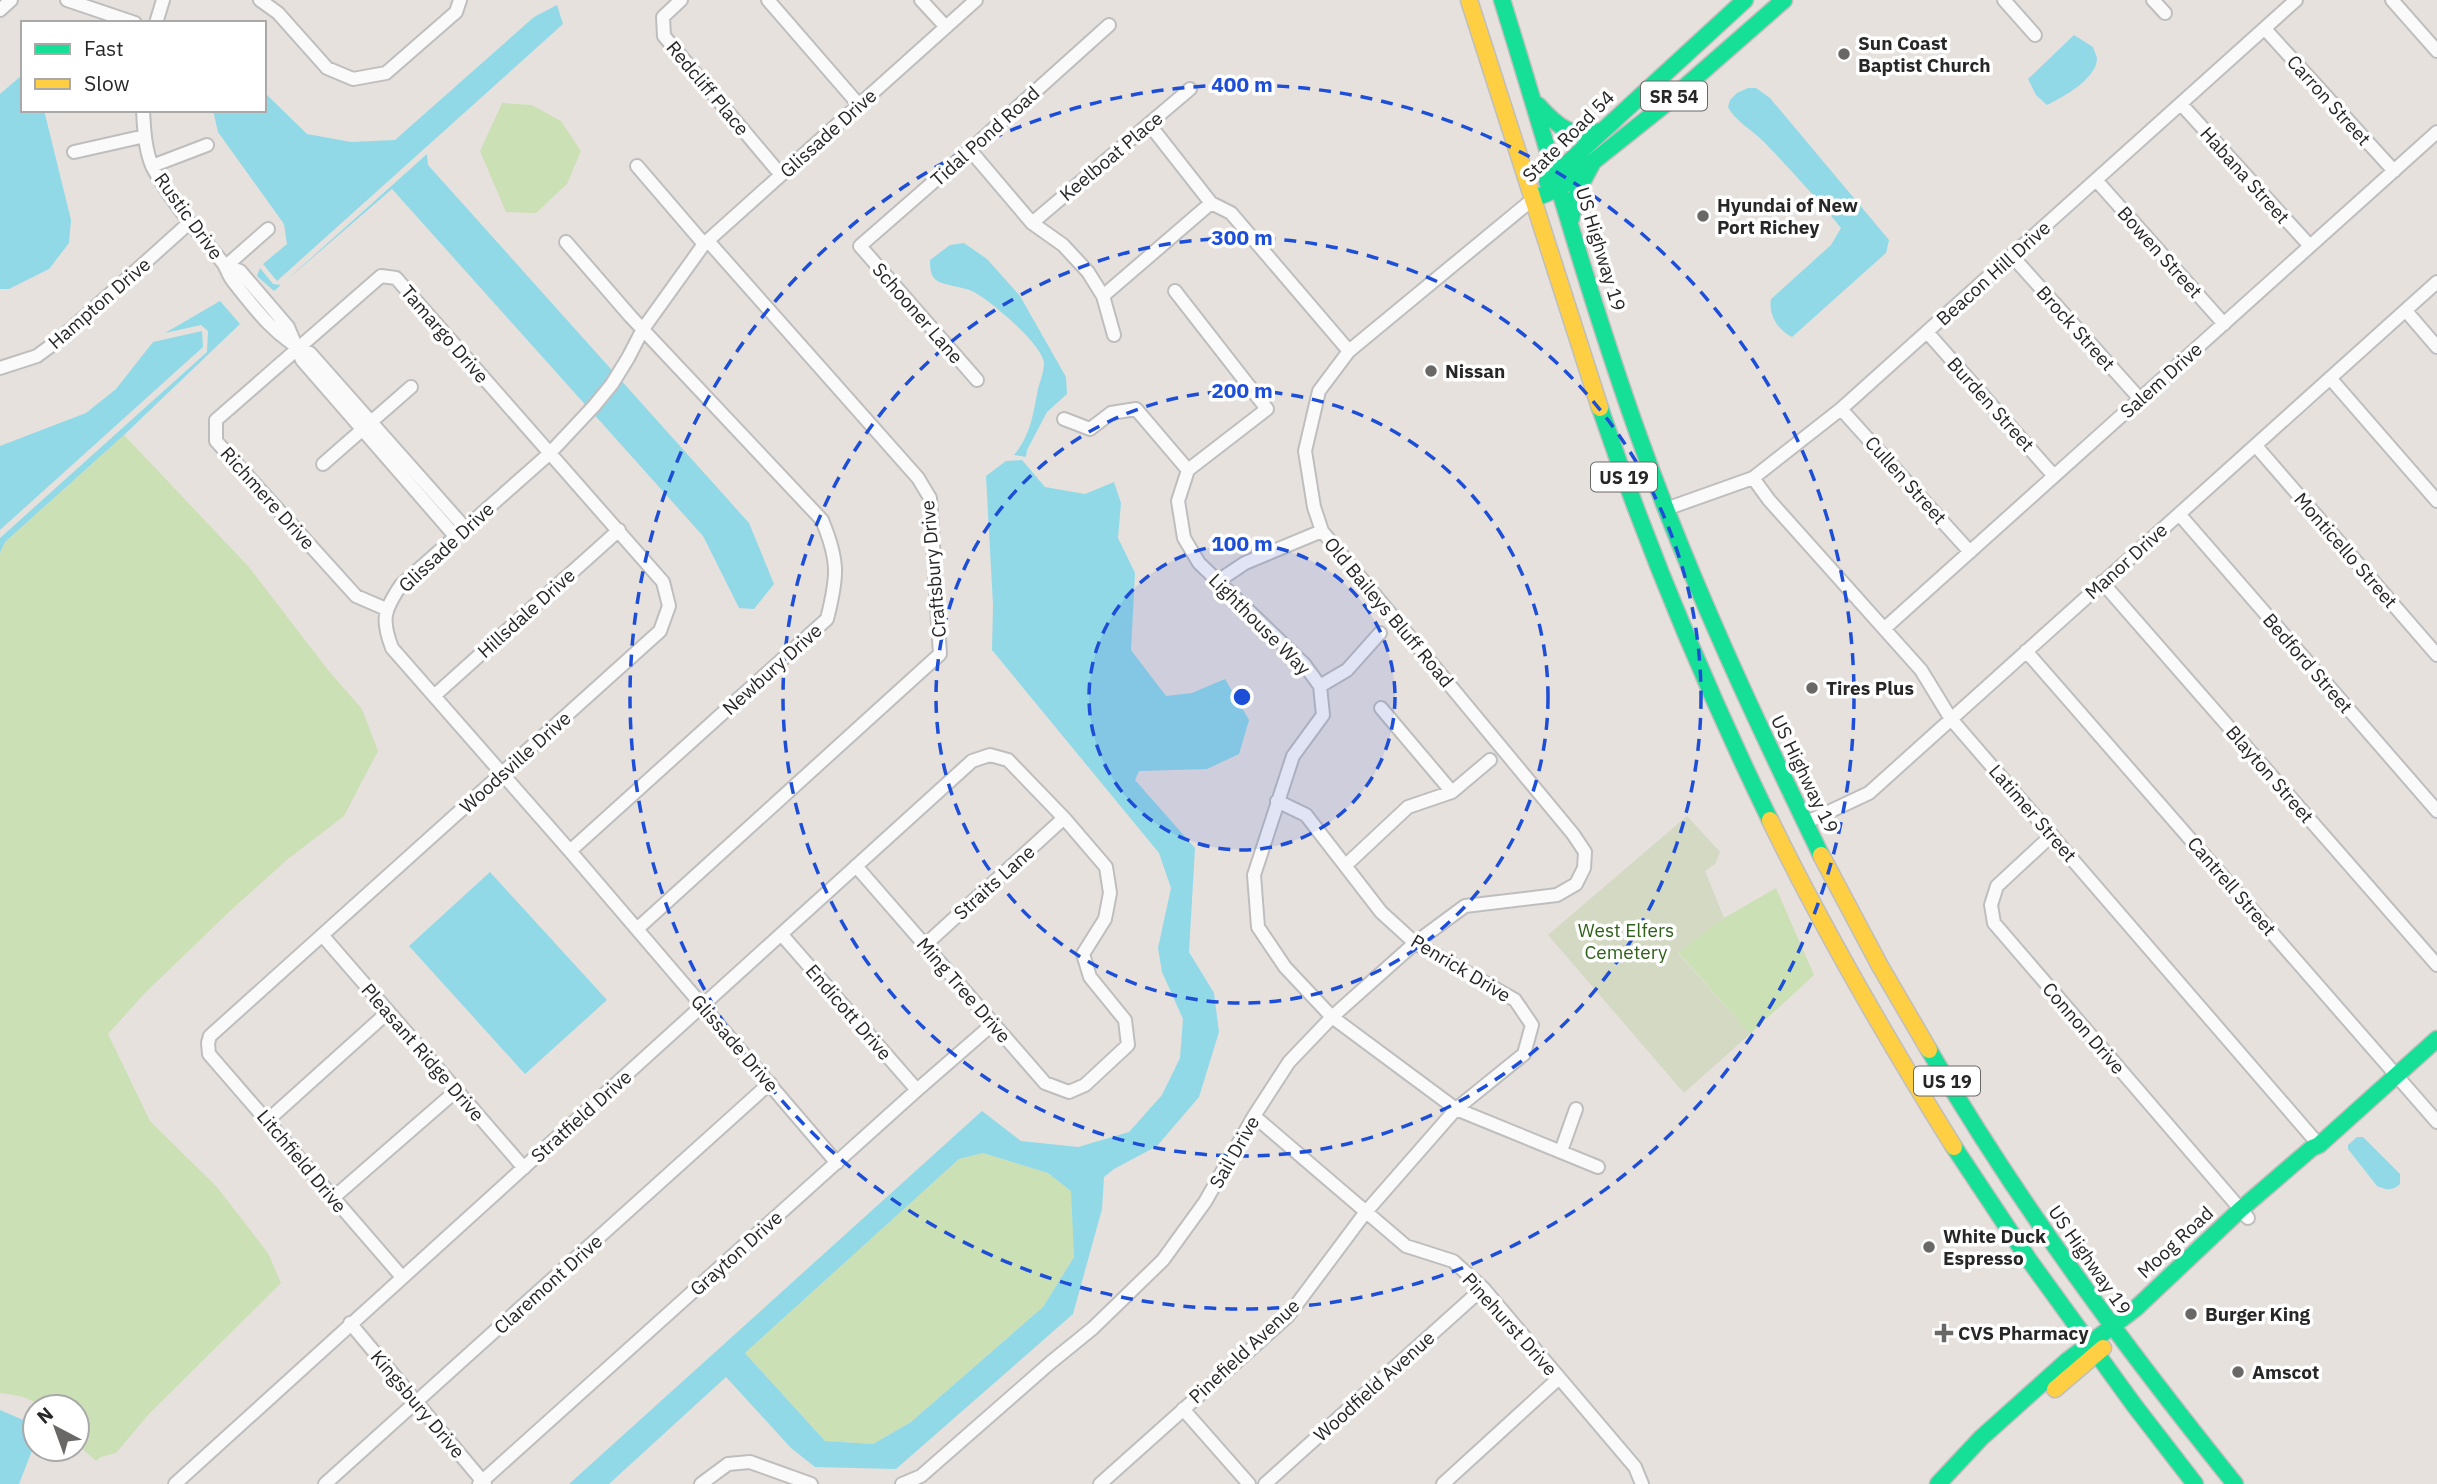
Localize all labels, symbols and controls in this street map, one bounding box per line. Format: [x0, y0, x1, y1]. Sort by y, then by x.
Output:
legend [21, 21, 266, 112]
place label: Sun Coast Baptist Church [1858, 31, 1991, 77]
text: Fast [84, 34, 124, 62]
street label: Redcliff Place [661, 36, 755, 140]
marker: Sun Coast Baptist Church [1836, 46, 1852, 62]
street label: Carron Street [2282, 50, 2376, 150]
text: Slow [84, 69, 130, 97]
text: 400 m [1211, 70, 1273, 98]
street label: Tidal Pond Road [926, 81, 1044, 191]
road number: SR 54 [1641, 82, 1707, 110]
street label: Glissade Drive [775, 83, 881, 183]
street label: State Road 54 [1517, 85, 1619, 187]
street label: Keelboat Place [1055, 106, 1167, 206]
street label: Habana Street [2195, 122, 2295, 228]
street label: Rustic Drive [149, 168, 229, 264]
street label: US Highway 19 [1571, 184, 1631, 314]
place label: Hyundai of New Port Richey [1717, 193, 1858, 239]
street label: Bowen Street [2113, 201, 2207, 303]
marker: Hyundai of New Port Richey [1695, 208, 1711, 224]
street label: Beacon Hill Drive [1931, 215, 2055, 331]
text: 300 m [1211, 223, 1273, 251]
street label: Hampton Drive [43, 252, 155, 354]
street label: Schooner Lane [868, 257, 968, 369]
street label: Tamargo Drive [396, 280, 494, 388]
street label: Brock Street [2032, 281, 2120, 375]
street label: Salem Drive [2115, 337, 2207, 423]
street label: Burden Street [1942, 352, 2040, 456]
place label: Nissan [1445, 359, 1505, 383]
marker: Nissan [1423, 363, 1439, 379]
text: 200 m [1211, 376, 1273, 404]
street label: Cullen Street [1860, 431, 1952, 529]
street label: Richmere Drive [216, 442, 320, 554]
road number: US 19 [1591, 462, 1657, 491]
street label: Monticello Street [2289, 487, 2403, 613]
street label: Glissade Drive [393, 497, 499, 597]
street label: Craftsbury Drive [915, 499, 951, 639]
street label: Manor Drive [2080, 518, 2172, 604]
text: 100 m [1211, 529, 1273, 557]
street label: Old Baileys Bluff Road [1319, 532, 1459, 692]
street label: Hillsdale Drive [472, 563, 580, 663]
street label: Lighthouse Way [1204, 568, 1316, 680]
street label: Bedford Street [2258, 608, 2358, 718]
street label: Newbury Drive [717, 618, 827, 720]
place label: Tires Plus [1826, 676, 1914, 700]
marker: Tires Plus [1804, 680, 1820, 696]
centre of rings [1230, 685, 1254, 709]
street label: Woodsville Drive [454, 706, 576, 818]
street label: US Highway 19 [1766, 711, 1844, 837]
street label: Blayton Street [2221, 720, 2319, 828]
street label: Latimer Street [1984, 759, 2082, 867]
street label: Cantrell Street [2182, 832, 2282, 940]
street label: Straits Lane [949, 839, 1039, 925]
park label: West Elfers Cemetery [1578, 918, 1674, 964]
street label: Penrick Drive [1407, 929, 1515, 1007]
street label: Ming Tree Drive [912, 932, 1016, 1048]
street label: Endicott Drive [801, 959, 897, 1065]
street label: Connon Drive [2038, 977, 2130, 1079]
street label: Pleasant Ridge Drive [356, 978, 490, 1126]
street label: Glissade Drive [686, 989, 784, 1097]
street label: Stratfield Drive [526, 1065, 636, 1167]
road number: US 19 [1914, 1066, 1980, 1096]
street label: Litchfield Drive [252, 1105, 352, 1217]
street label: Sail Drive [1204, 1111, 1264, 1193]
street label: US Highway 19 [2043, 1200, 2137, 1320]
street label: Moog Road [2132, 1201, 2218, 1283]
street label: Grayton Drive [685, 1205, 787, 1301]
place label: White Duck Espresso [1943, 1224, 2046, 1270]
street label: Claremont Drive [489, 1229, 607, 1339]
marker: White Duck Espresso [1921, 1239, 1937, 1255]
street label: Pinehurst Drive [1457, 1268, 1563, 1380]
street label: Pinefield Avenue [1184, 1294, 1304, 1408]
place label: Burger King [2205, 1302, 2311, 1326]
marker: Burger King [2183, 1306, 2199, 1322]
place label: CVS Pharmacy [1958, 1321, 2089, 1345]
street label: Woodfield Avenue [1309, 1325, 1439, 1447]
marker: CVS Pharmacy [1936, 1325, 1952, 1341]
street label: Kingsbury Drive [366, 1345, 470, 1463]
place label: Amscot [2252, 1360, 2319, 1384]
marker: Amscot [2230, 1364, 2246, 1380]
north arrow [21, 1393, 91, 1463]
text: N [32, 1402, 58, 1429]

